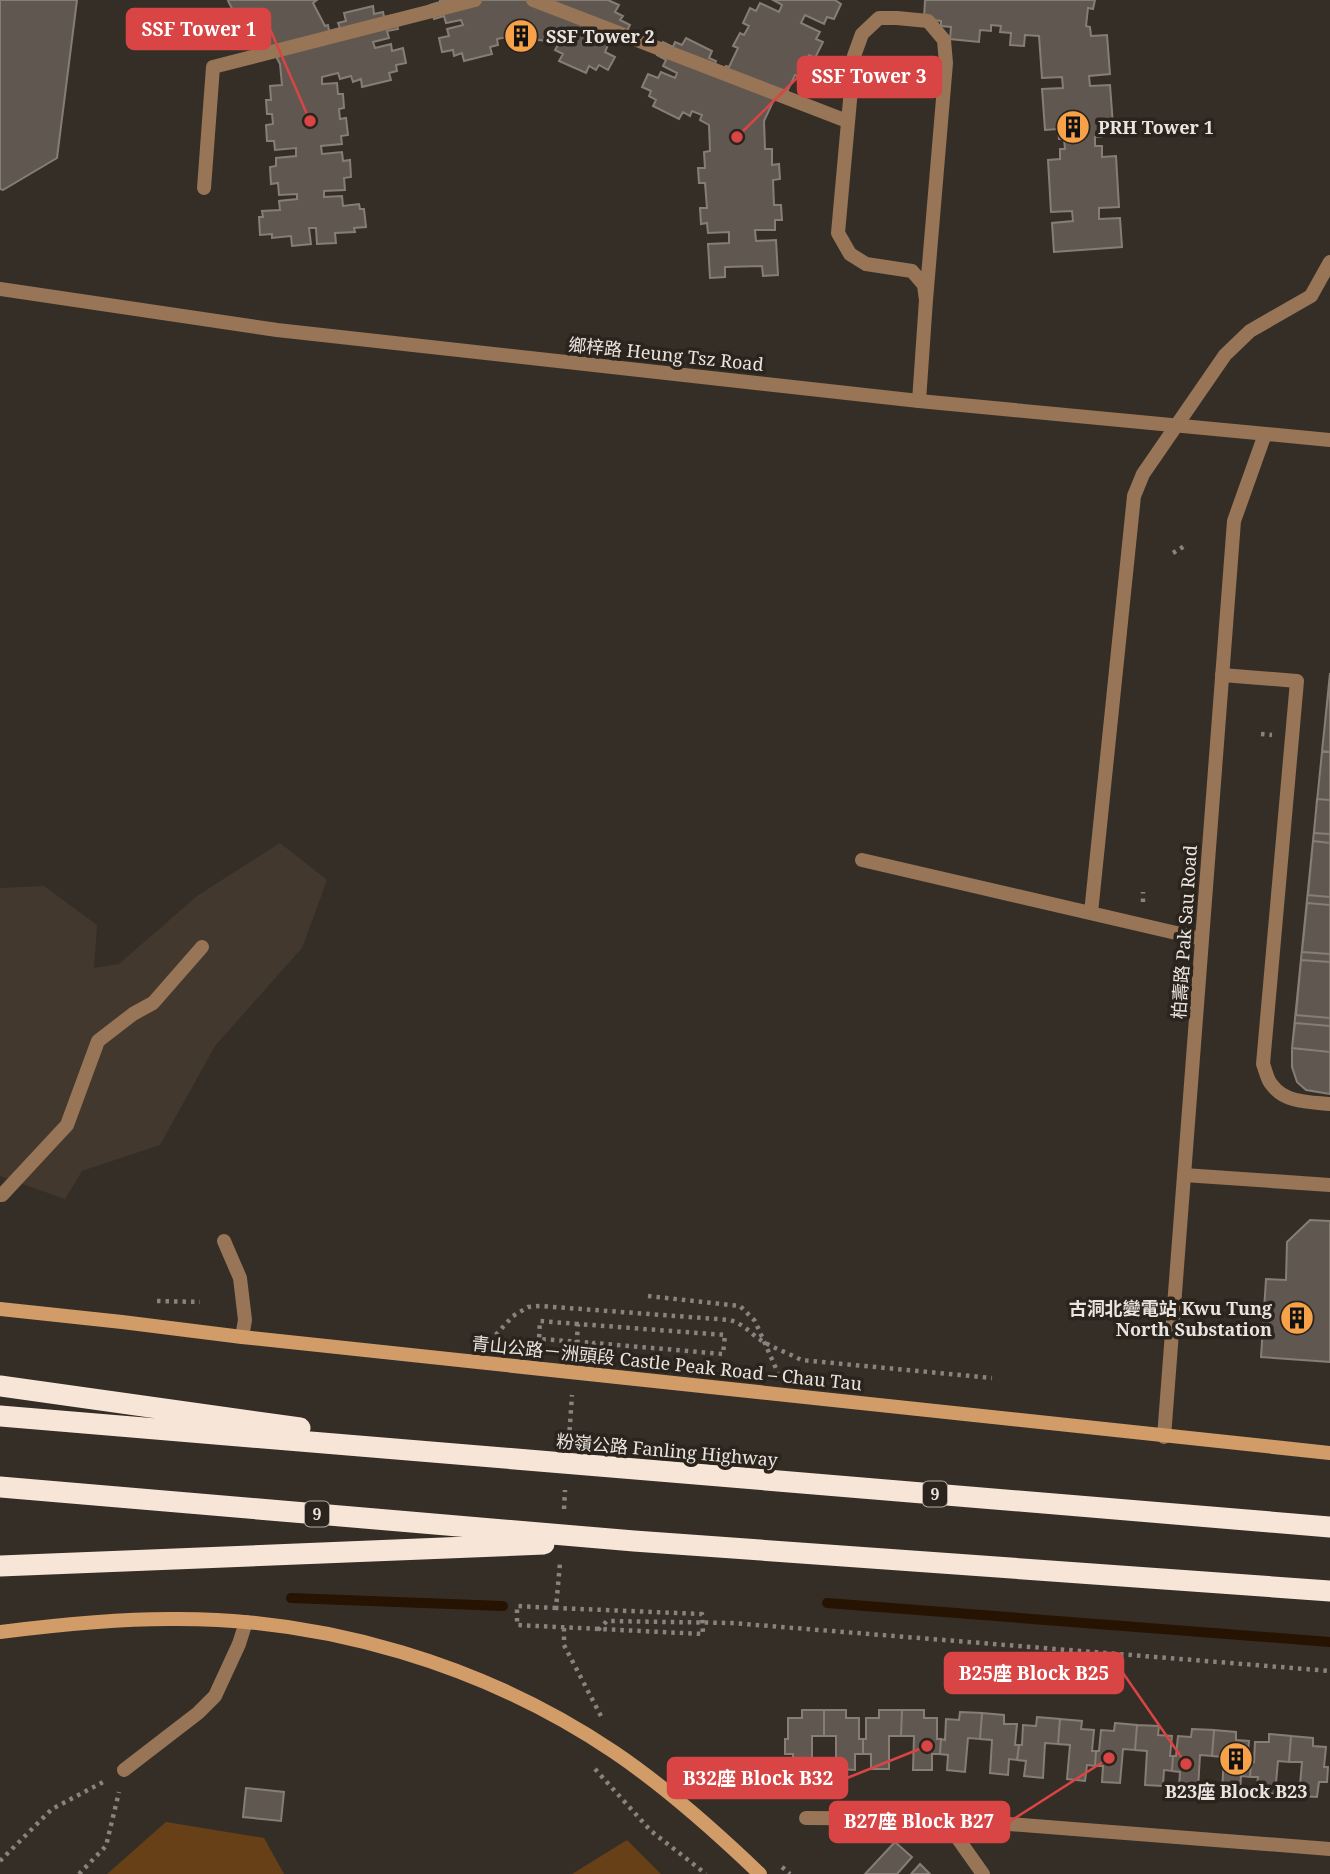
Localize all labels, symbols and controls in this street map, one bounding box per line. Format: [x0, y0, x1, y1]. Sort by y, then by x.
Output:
callout: SSF Tower 1 [127, 9, 270, 49]
text: SSF Tower 1 [142, 16, 256, 42]
building icon: SSF Tower 2 [502, 17, 540, 55]
place label: SSF Tower 2 [546, 24, 655, 48]
callout: SSF Tower 3 [798, 57, 941, 97]
text: SSF Tower 3 [812, 63, 926, 89]
building icon: PRH Tower 1 [1054, 108, 1092, 146]
place label: PRH Tower 1 [1098, 115, 1214, 139]
street label: 鄉梓路 Heung Tsz Road [567, 332, 765, 376]
street label: 柏壽路 Pak Sau Road [1166, 844, 1202, 1020]
place label: 古洞北變電站 Kwu Tung North Substation [1069, 1296, 1273, 1341]
building icon: 古洞北變電站 Kwu Tung North Substation [1278, 1299, 1316, 1337]
street label: 青山公路－洲頭段 Castle Peak Road – Chau Tau [471, 1331, 864, 1396]
street label: 粉嶺公路 Fanling Highway [555, 1428, 780, 1472]
road number: 9 [923, 1482, 947, 1506]
road number: 9 [305, 1502, 329, 1526]
callout: B25座 Block B25 [945, 1653, 1123, 1693]
text: B25座 Block B25 [959, 1660, 1109, 1686]
building icon: B23座 Block B23 [1217, 1740, 1255, 1778]
callout: B32座 Block B32 [668, 1758, 847, 1798]
text: B32座 Block B32 [683, 1765, 833, 1791]
place label: B23座 Block B23 [1165, 1779, 1307, 1803]
callout: B27座 Block B27 [830, 1802, 1009, 1842]
text: B27座 Block B27 [844, 1808, 994, 1834]

